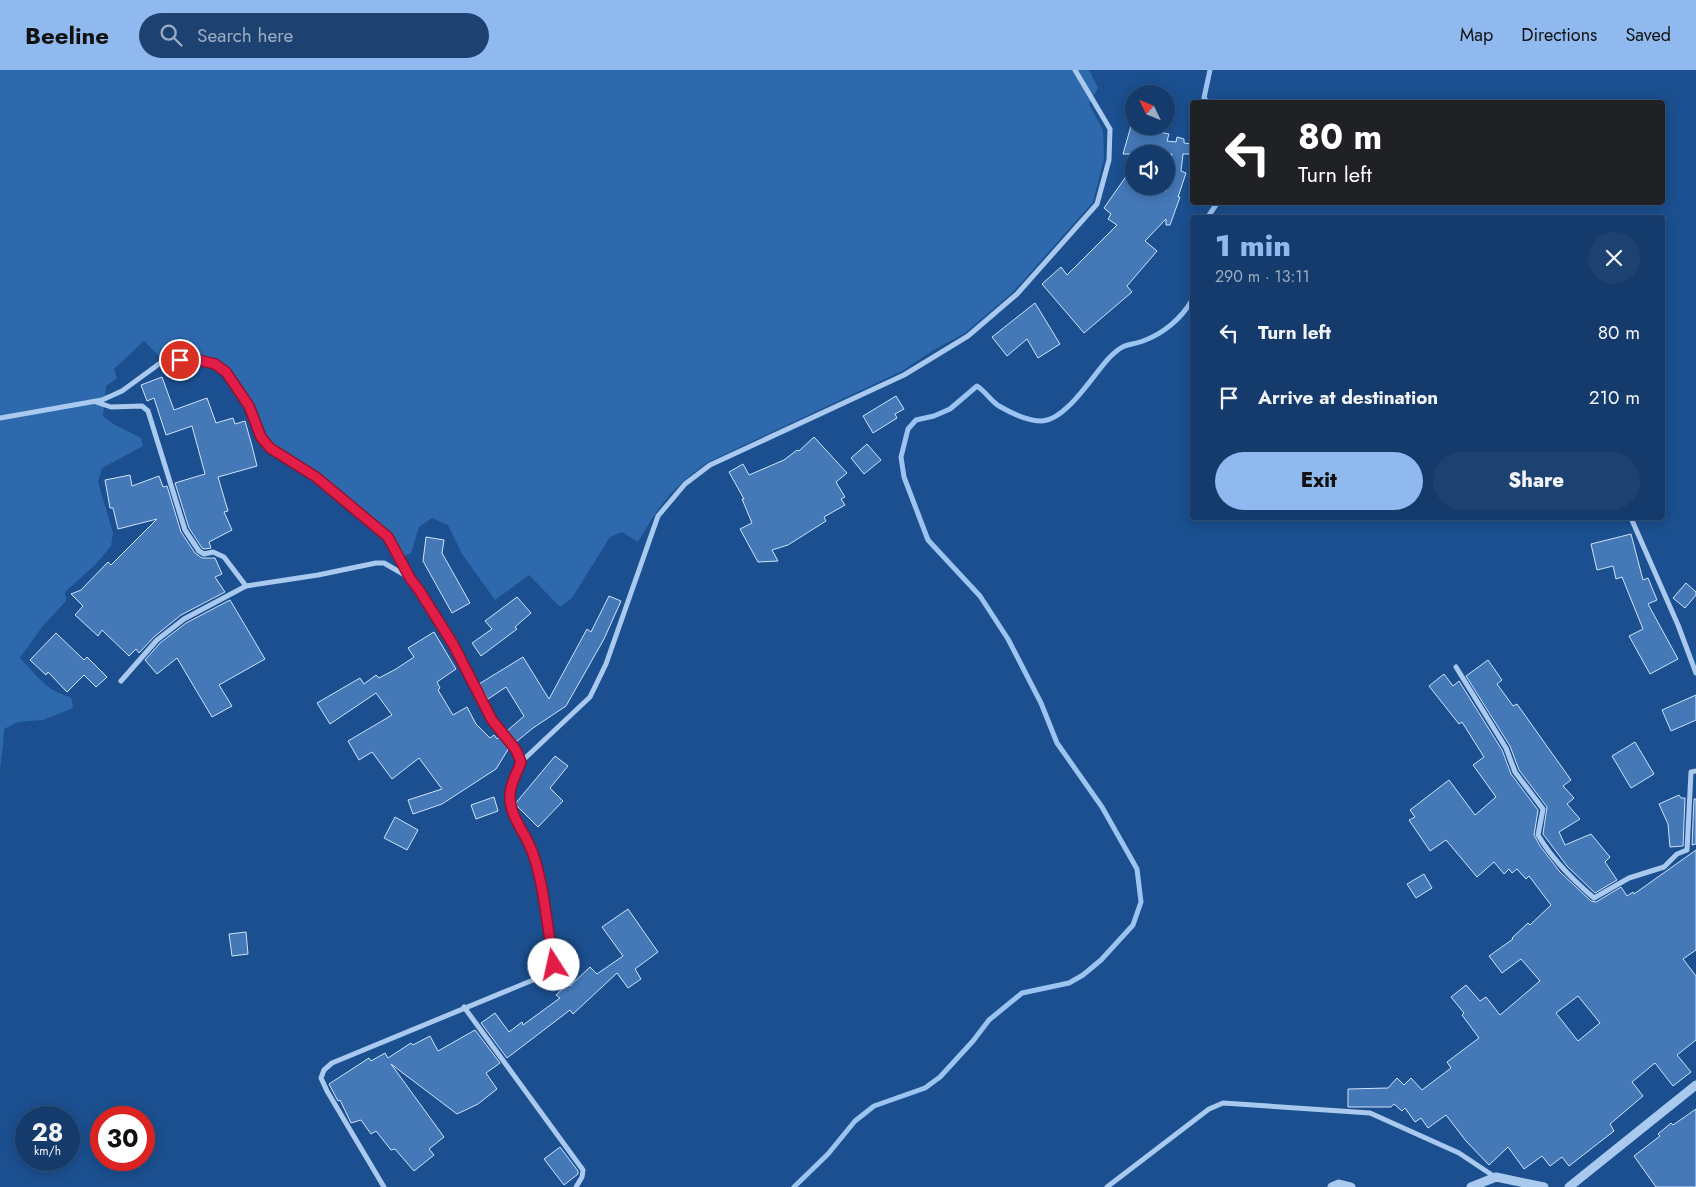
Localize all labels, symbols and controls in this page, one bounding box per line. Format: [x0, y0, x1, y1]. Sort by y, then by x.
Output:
search box [139, 13, 489, 58]
text: Beeline [25, 18, 109, 53]
icon: search [157, 21, 185, 49]
text: Search here [197, 22, 293, 49]
text: Map [1460, 22, 1493, 48]
text: Directions [1521, 22, 1597, 48]
text: Saved [1625, 22, 1671, 48]
north arrow [1125, 85, 1175, 135]
map controls [1125, 85, 1175, 195]
text: 80 m [1298, 112, 1382, 162]
icon: left [1215, 120, 1280, 185]
button: sound [1125, 145, 1175, 195]
text: Turn left [1298, 158, 1372, 190]
text: 1 min [1215, 224, 1291, 267]
button: close [1588, 232, 1640, 284]
text: 290 m · 13:11 [1215, 265, 1310, 288]
icon: left [1215, 319, 1243, 347]
text: Turn left [1258, 319, 1331, 346]
text: 80 m [1598, 319, 1640, 346]
pin [159, 339, 201, 381]
icon: arrive [166, 346, 194, 374]
icon: arrive [1215, 384, 1243, 412]
text: Arrive at destination [1258, 384, 1438, 411]
text: 210 m [1589, 384, 1640, 411]
button: Exit [1215, 452, 1423, 510]
button: Share [1433, 452, 1640, 510]
position arrow [527, 938, 579, 990]
speed limit sign: 30 [90, 1106, 155, 1171]
text: 28 [31, 1114, 64, 1150]
text: km/h [34, 1142, 61, 1160]

